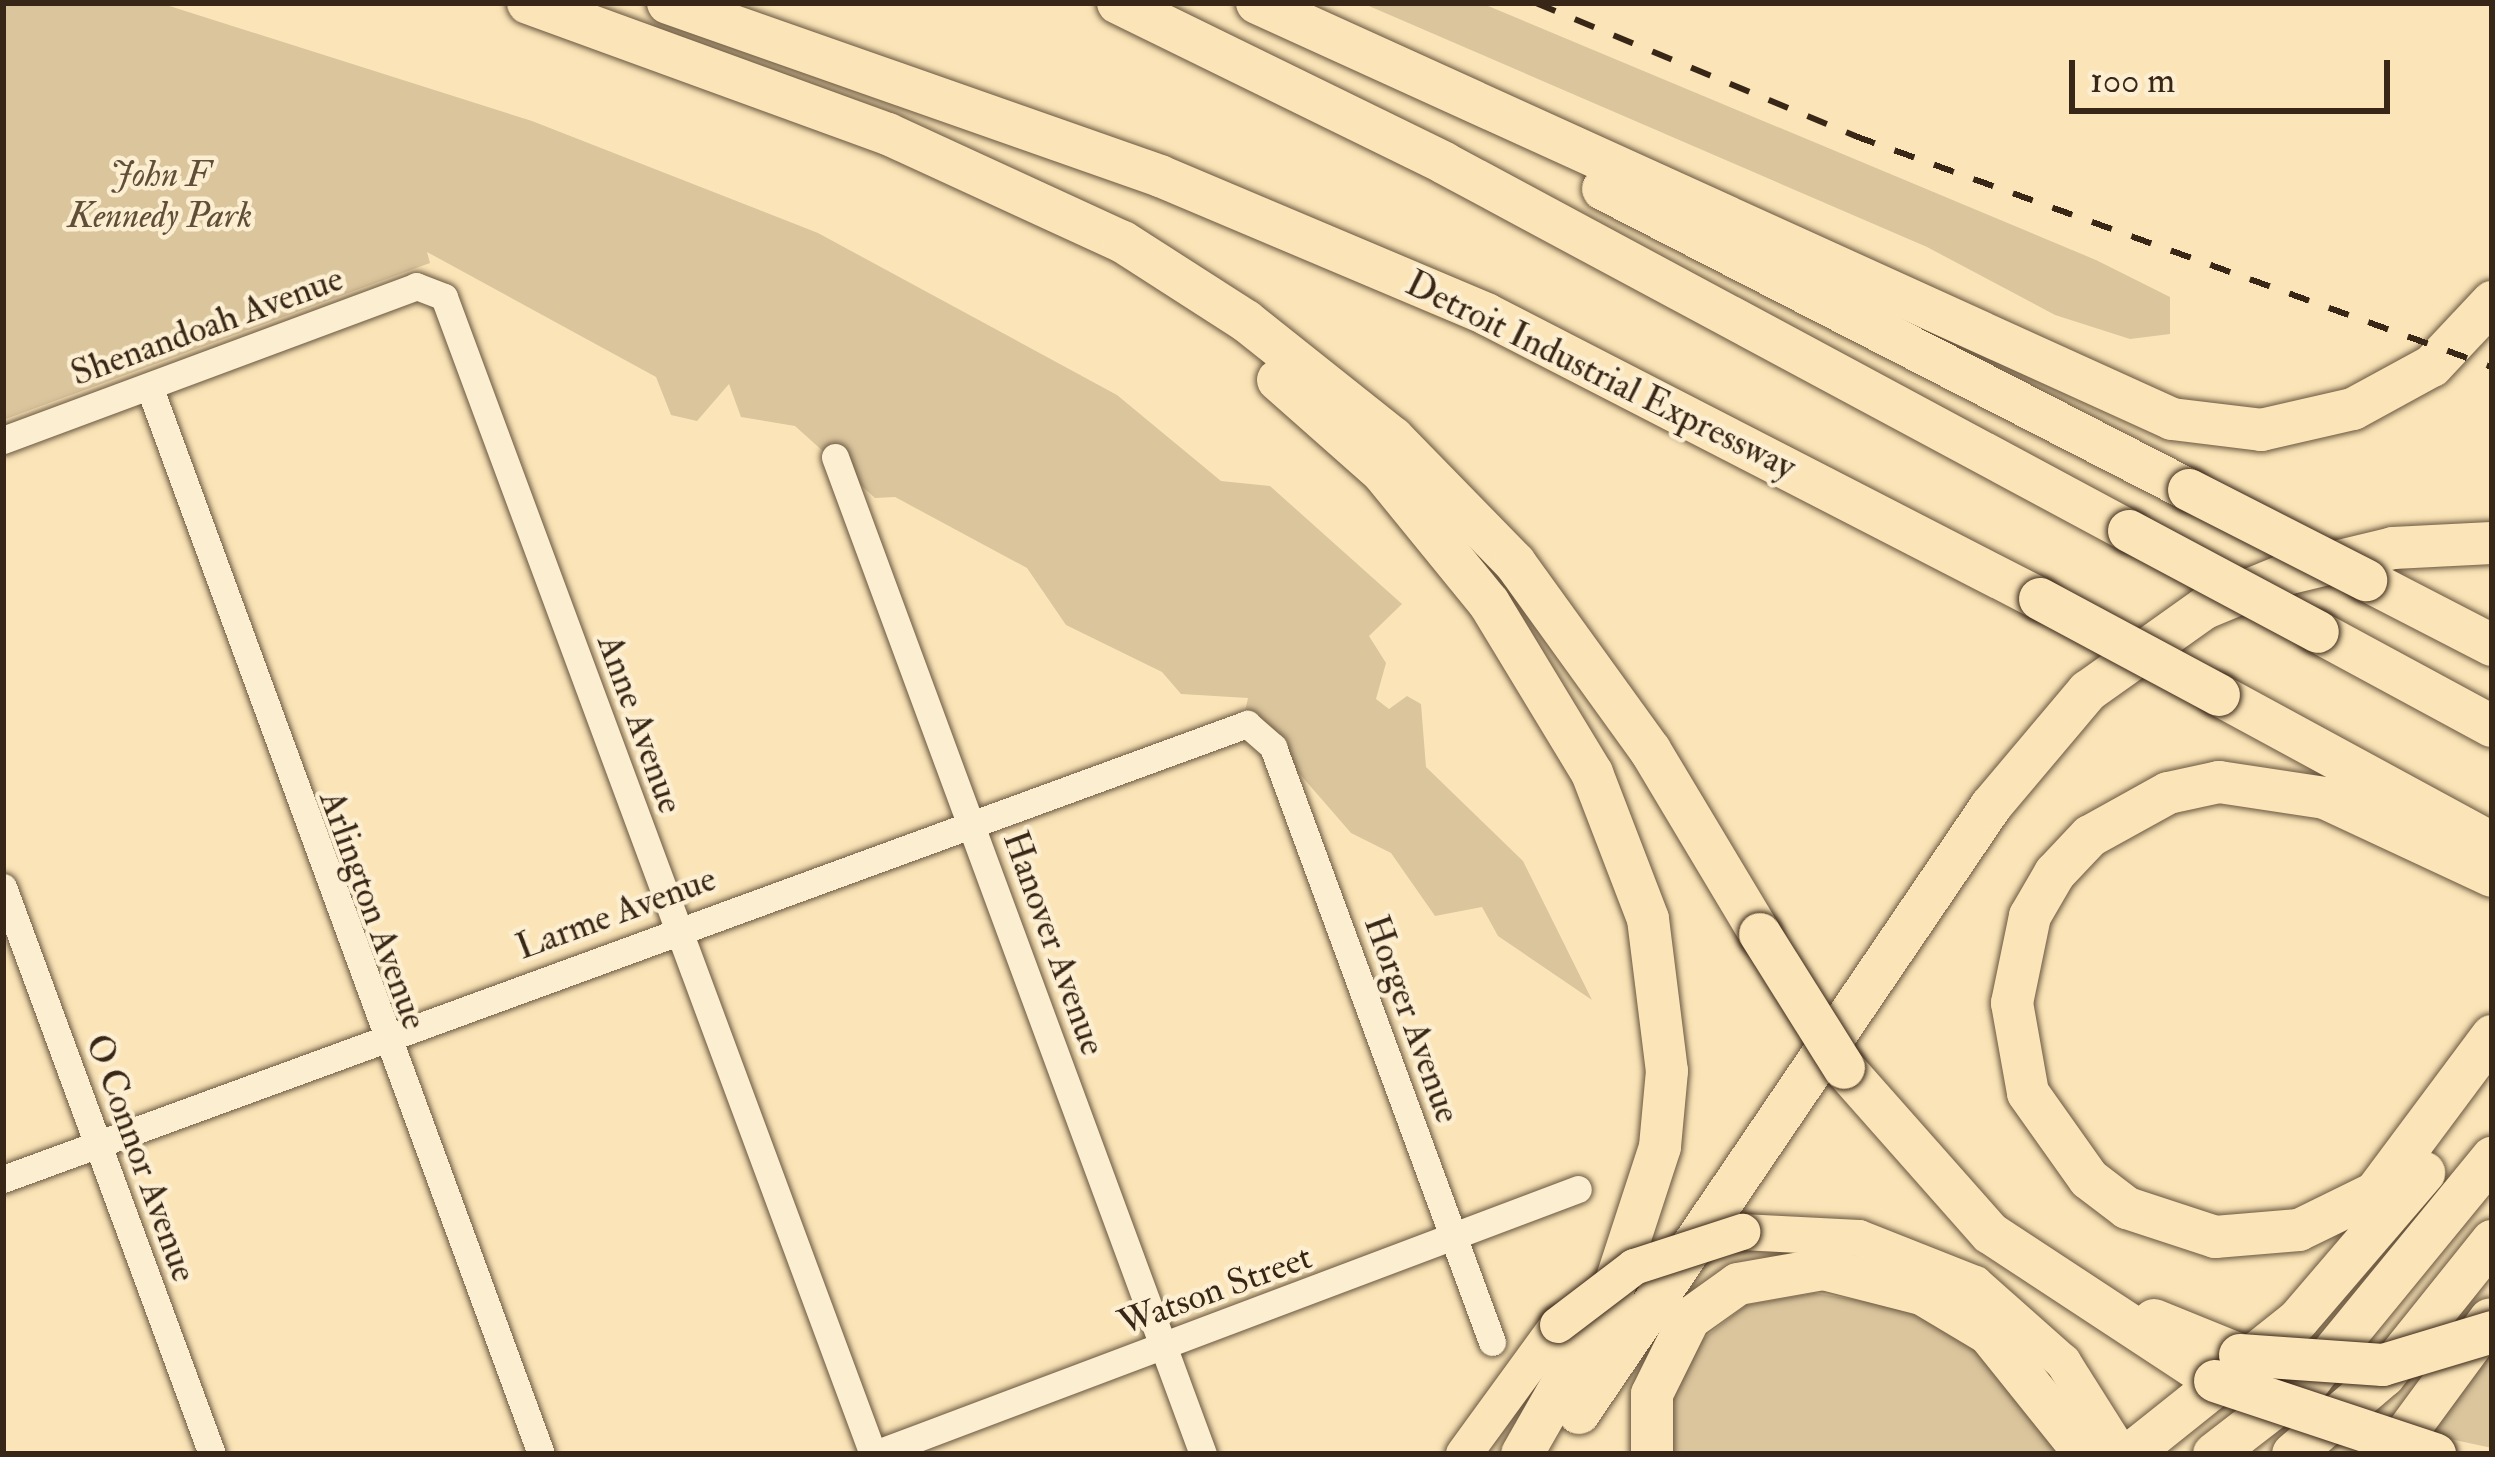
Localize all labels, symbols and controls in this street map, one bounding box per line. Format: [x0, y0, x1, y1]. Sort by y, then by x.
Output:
scale bar [2075, 36, 2396, 110]
text: 100 m [2090, 58, 2175, 103]
park label: John F Kennedy Park [68, 152, 252, 237]
street label: Shenandoah Avenue [65, 257, 349, 395]
street label: Detroit Industrial Expressway [1399, 262, 1803, 488]
street label: Anne Avenue [588, 629, 692, 819]
street label: Arlington Avenue [310, 785, 436, 1035]
street label: Hanover Avenue [993, 825, 1115, 1061]
street label: Larme Avenue [510, 857, 722, 969]
street label: Horger Avenue [1354, 909, 1470, 1129]
street label: O Connor Avenue [76, 1028, 206, 1288]
street label: Watson Street [1112, 1235, 1318, 1345]

